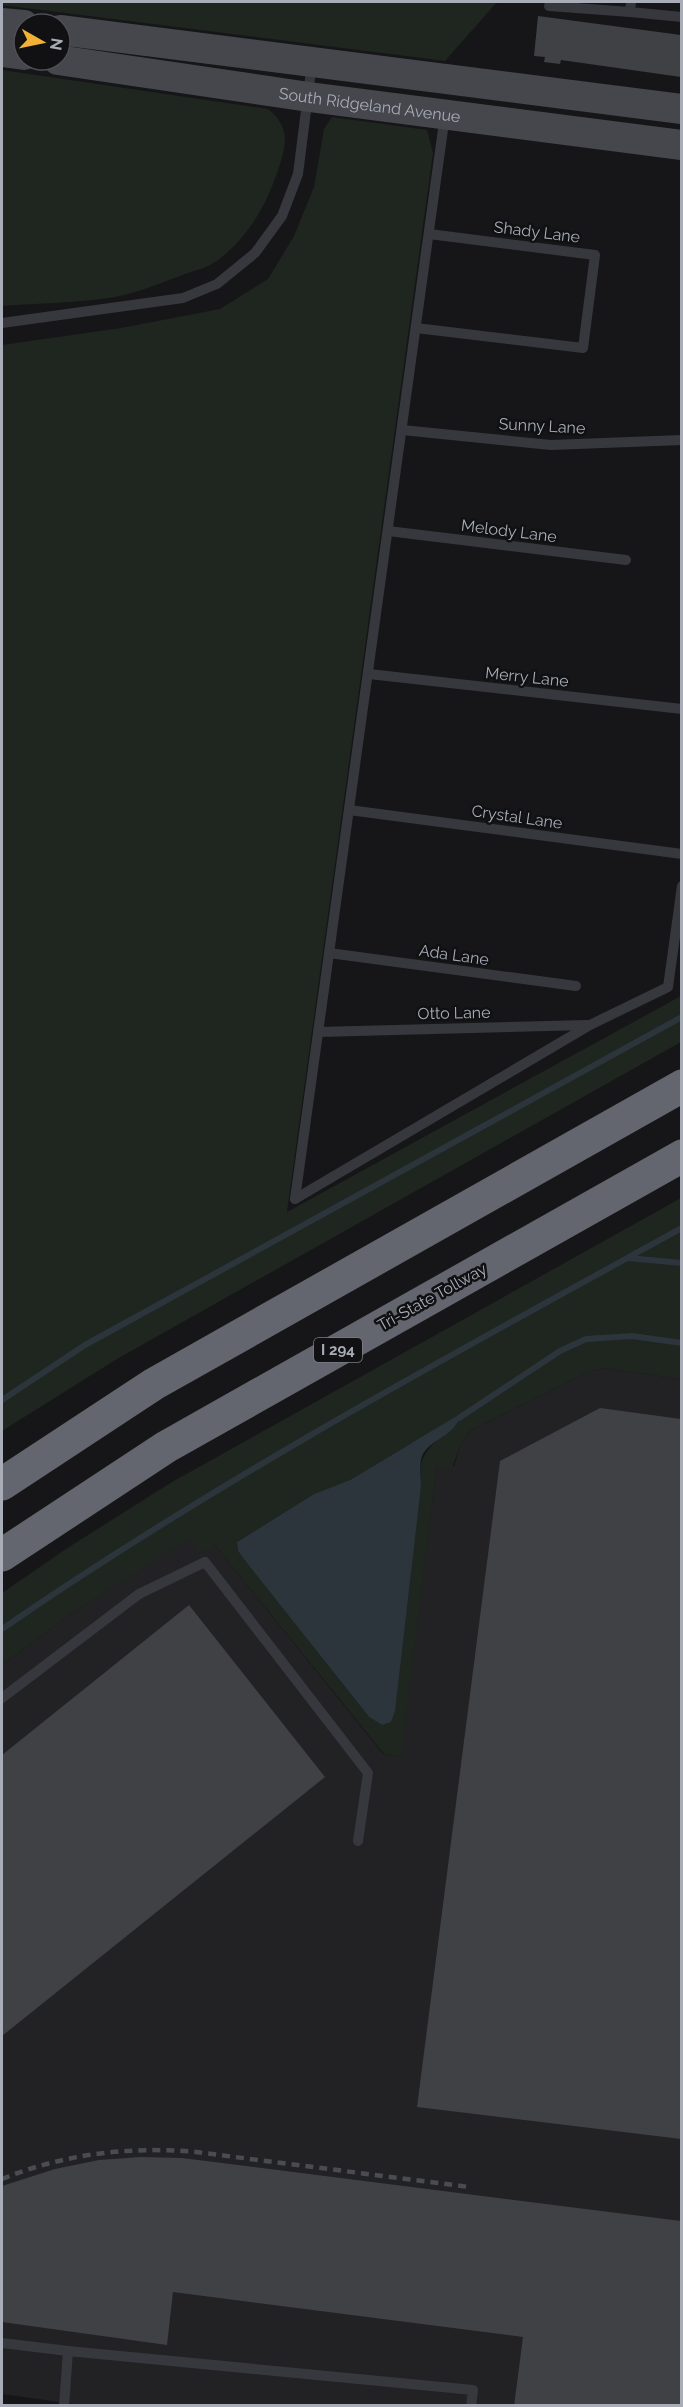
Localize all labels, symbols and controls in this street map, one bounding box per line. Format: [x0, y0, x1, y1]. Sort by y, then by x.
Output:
north arrow [12, 12, 72, 72]
text: N [46, 37, 67, 52]
street label: South Ridgeland Avenue [278, 83, 462, 126]
street label: Shady Lane [493, 217, 581, 247]
street label: Sunny Lane [498, 414, 586, 438]
street label: Melody Lane [460, 516, 558, 546]
street label: Merry Lane [484, 663, 570, 691]
street label: Crystal Lane [470, 801, 564, 833]
street label: Ada Lane [418, 941, 490, 969]
street label: Otto Lane [417, 1003, 491, 1023]
street label: Tri-State Tollway [374, 1259, 490, 1335]
road number: I 294 [314, 1338, 362, 1362]

